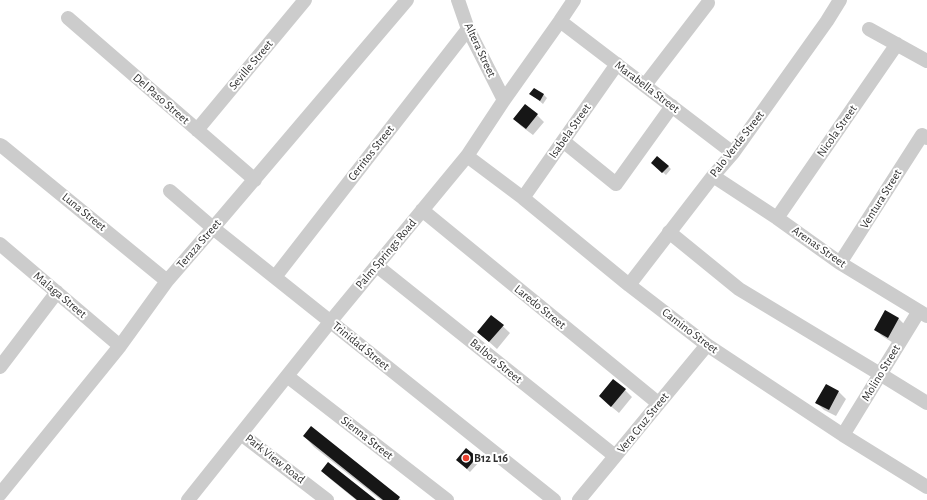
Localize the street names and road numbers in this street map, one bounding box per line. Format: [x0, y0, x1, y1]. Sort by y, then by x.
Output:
street label: Altera Street [461, 20, 499, 80]
street label: Seville Street [226, 37, 276, 93]
street label: Marabella Street [612, 58, 682, 116]
street label: Del Paso Street [130, 71, 192, 127]
street label: Isabela Street [546, 101, 594, 161]
street label: Nicola Street [814, 102, 860, 160]
street label: Palo Verde Street [707, 108, 767, 180]
street label: Cerritos Street [345, 122, 397, 184]
street label: Ventura Street [857, 167, 905, 231]
street label: Luna Street [59, 190, 109, 234]
street label: Teraza Street [174, 216, 224, 272]
street label: Palm Springs Road [353, 216, 419, 292]
street label: Arenas Street [789, 223, 849, 271]
street label: Malaga Street [31, 269, 89, 321]
street label: Laredo Street [511, 282, 569, 332]
street label: Camino Street [659, 305, 721, 357]
street label: Trinidad Street [330, 319, 392, 373]
street label: Balboa Street [467, 336, 525, 386]
street label: Molino Street [859, 342, 903, 404]
street label: Vera Cruz Street [614, 390, 672, 456]
street label: Sienna Street [338, 413, 396, 463]
street label: Park View Road [242, 431, 308, 487]

